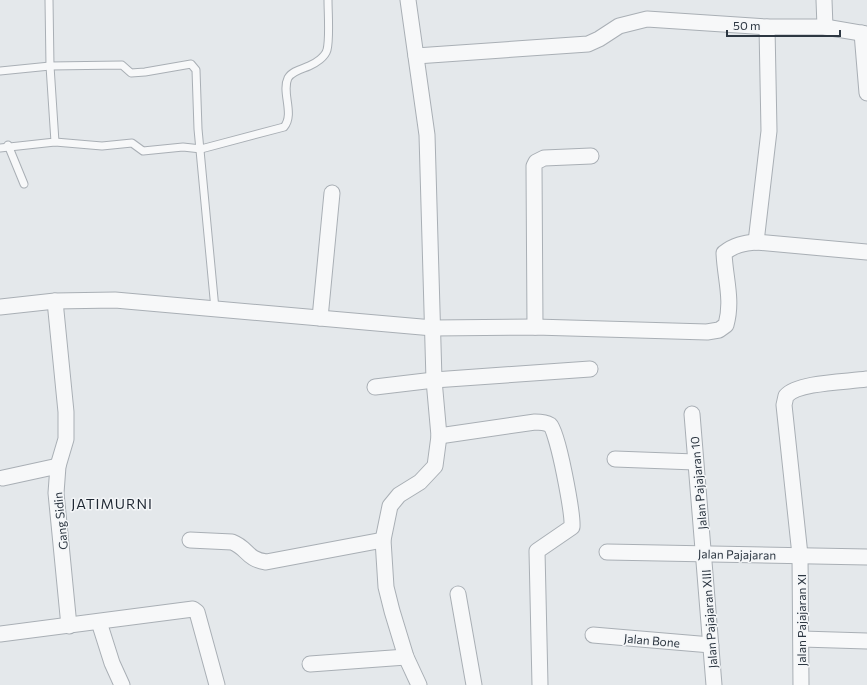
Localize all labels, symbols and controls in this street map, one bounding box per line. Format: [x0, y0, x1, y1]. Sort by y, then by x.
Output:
scale bar [727, 12, 840, 38]
text: 50 m [733, 18, 761, 32]
street label: Jalan Pajajaran 10 [687, 435, 710, 530]
street label: Gang Sidin [50, 492, 70, 550]
district label: JATIMURNI [71, 495, 153, 512]
street label: Jalan Pajajaran [698, 546, 776, 563]
street label: Jalan Pajajaran XIII [699, 569, 720, 669]
street label: Jalan Pajajaran XI [794, 574, 809, 666]
street label: Jalan Bone [623, 631, 681, 650]

